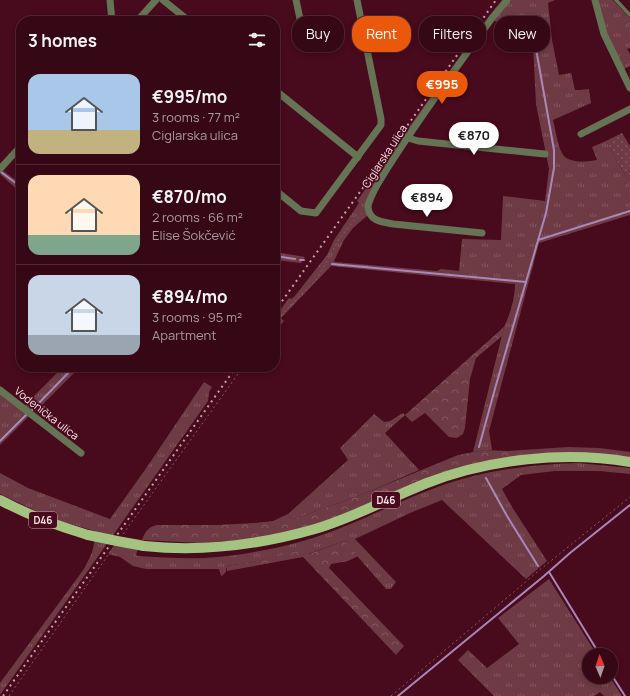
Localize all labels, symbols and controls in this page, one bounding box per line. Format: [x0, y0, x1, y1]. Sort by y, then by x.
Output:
chip: Buy [292, 16, 344, 52]
chip: Rent [352, 16, 411, 52]
chip: Filters [419, 16, 486, 52]
chip: New [494, 16, 550, 52]
text: 3 homes [28, 29, 97, 52]
icon: filters [246, 29, 268, 51]
pin: €995 [418, 71, 466, 105]
text: €995 [426, 75, 458, 93]
text: €995/mo [152, 85, 227, 108]
icon: home [60, 90, 108, 138]
text: 3 rooms · 77 m² [152, 108, 240, 126]
street label: Ciglarska ulica [358, 121, 410, 191]
pin: €870 [450, 122, 498, 156]
text: Ciglarska ulica [152, 126, 238, 144]
text: €870 [458, 126, 490, 144]
pin: €894 [403, 184, 451, 218]
text: €870/mo [152, 185, 227, 208]
text: €894 [411, 188, 443, 206]
icon: home [60, 191, 108, 239]
text: 2 rooms · 66 m² [152, 208, 243, 226]
text: Elise Šokčević [152, 226, 236, 244]
text: €894/mo [152, 285, 227, 308]
icon: home [60, 291, 108, 339]
text: 3 rooms · 95 m² [152, 308, 242, 326]
text: Apartment [152, 326, 216, 344]
street label: Vodenička ulica [12, 383, 82, 443]
road number: D46 [372, 492, 400, 508]
road number: D46 [29, 512, 57, 528]
north arrow [582, 648, 618, 684]
map controls [582, 648, 618, 684]

